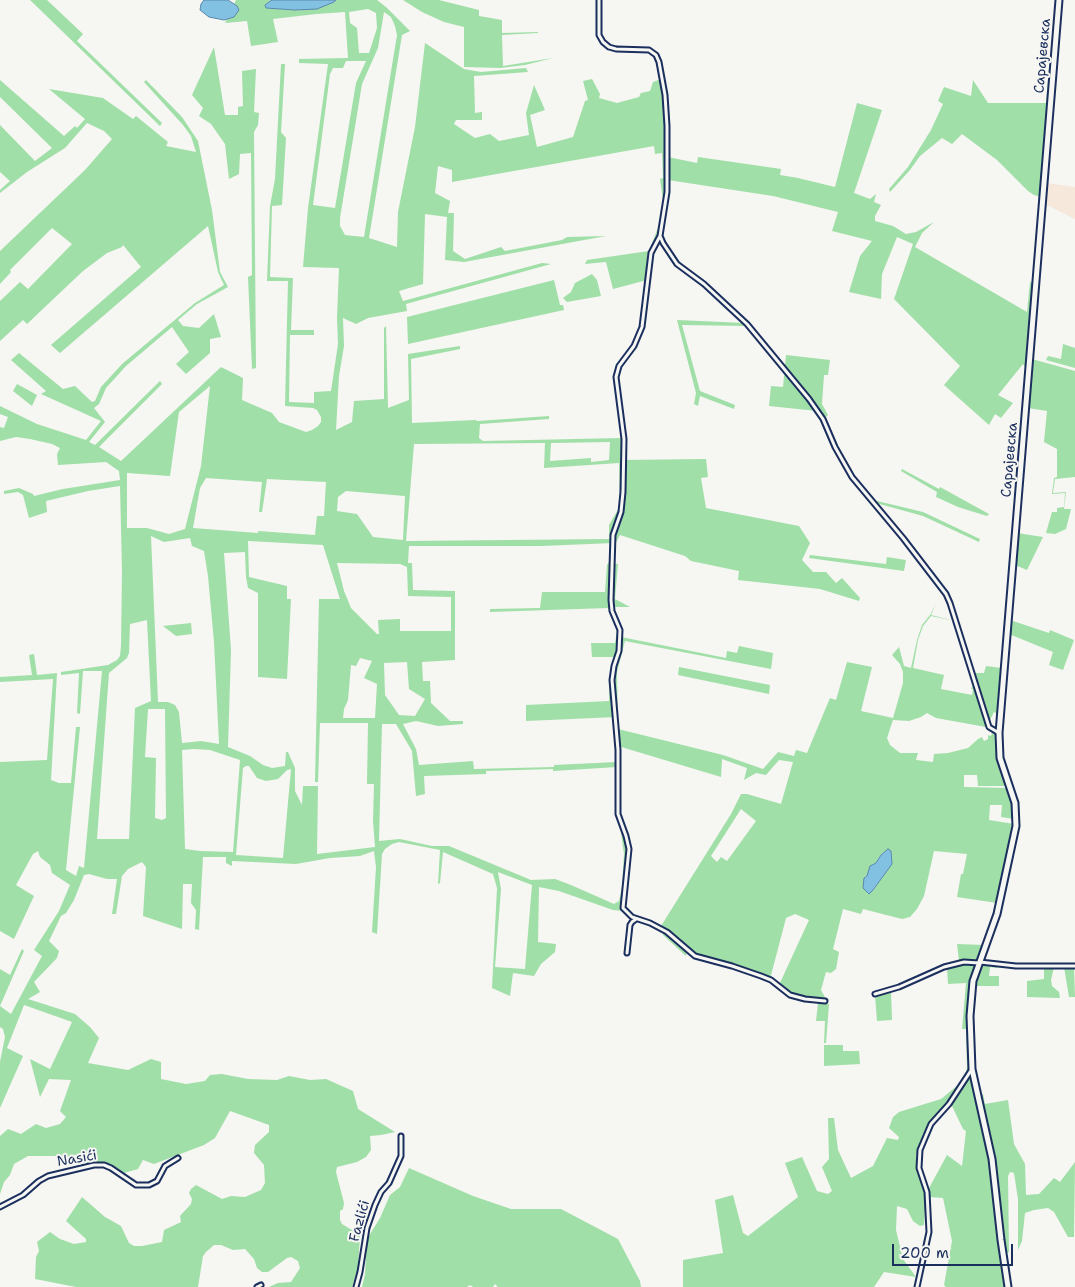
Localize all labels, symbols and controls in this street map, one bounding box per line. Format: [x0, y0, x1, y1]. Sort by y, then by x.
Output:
street label: Сарајевска [1031, 18, 1055, 94]
street label: Сарајевска [998, 422, 1022, 498]
street label: Nasići [56, 1147, 98, 1171]
street label: Fazlići [346, 1198, 374, 1244]
scale bar [895, 1234, 1016, 1266]
text: 200 m [900, 1243, 949, 1263]

